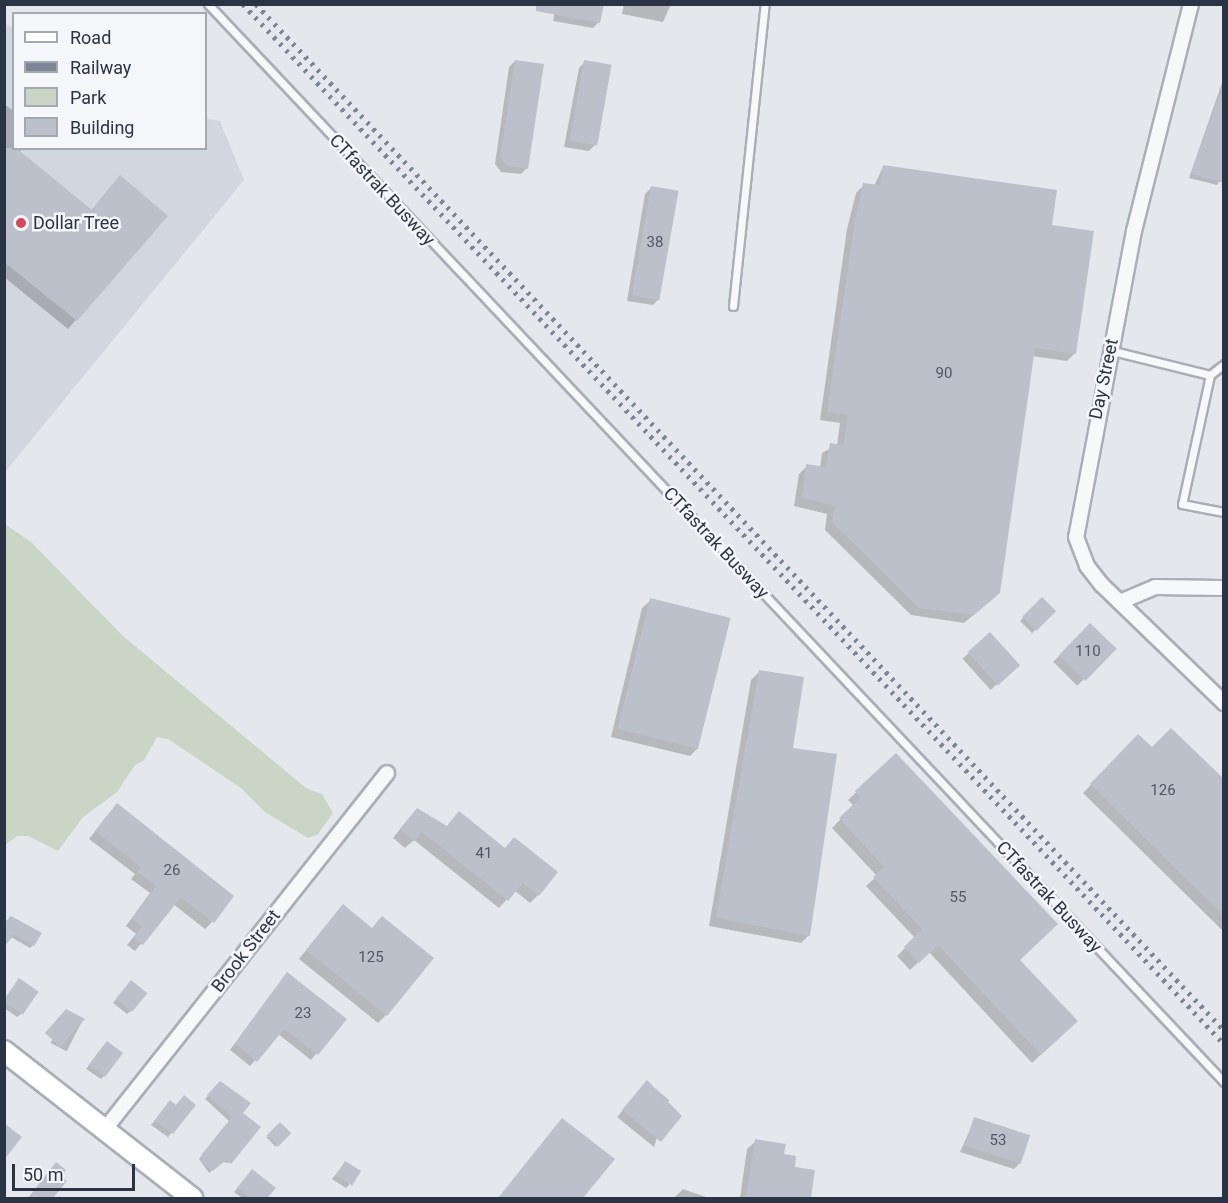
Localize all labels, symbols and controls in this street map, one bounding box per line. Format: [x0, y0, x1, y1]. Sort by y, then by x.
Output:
legend [12, 12, 207, 150]
text: Road [70, 27, 111, 48]
text: Railway [70, 57, 131, 78]
text: Park [70, 87, 106, 108]
text: Building [70, 117, 134, 138]
street label: CTfastrak Busway [325, 130, 439, 250]
place label: Dollar Tree [33, 212, 119, 234]
marker: Dollar Tree [14, 216, 28, 230]
house number: 38 [647, 234, 663, 252]
street label: Day Street [1085, 337, 1123, 421]
house number: 90 [936, 365, 952, 383]
street label: CTfastrak Busway [659, 483, 773, 603]
house number: 110 [1075, 643, 1101, 661]
house number: 126 [1150, 782, 1176, 800]
street label: CTfastrak Busway [992, 837, 1106, 957]
house number: 41 [476, 845, 492, 863]
house number: 26 [164, 862, 180, 880]
house number: 55 [950, 889, 966, 907]
street label: Brook Street [207, 905, 285, 997]
house number: 125 [358, 949, 384, 967]
house number: 23 [295, 1005, 311, 1023]
house number: 53 [990, 1132, 1006, 1150]
scale bar [15, 1152, 138, 1190]
text: 50 m [23, 1164, 63, 1185]

